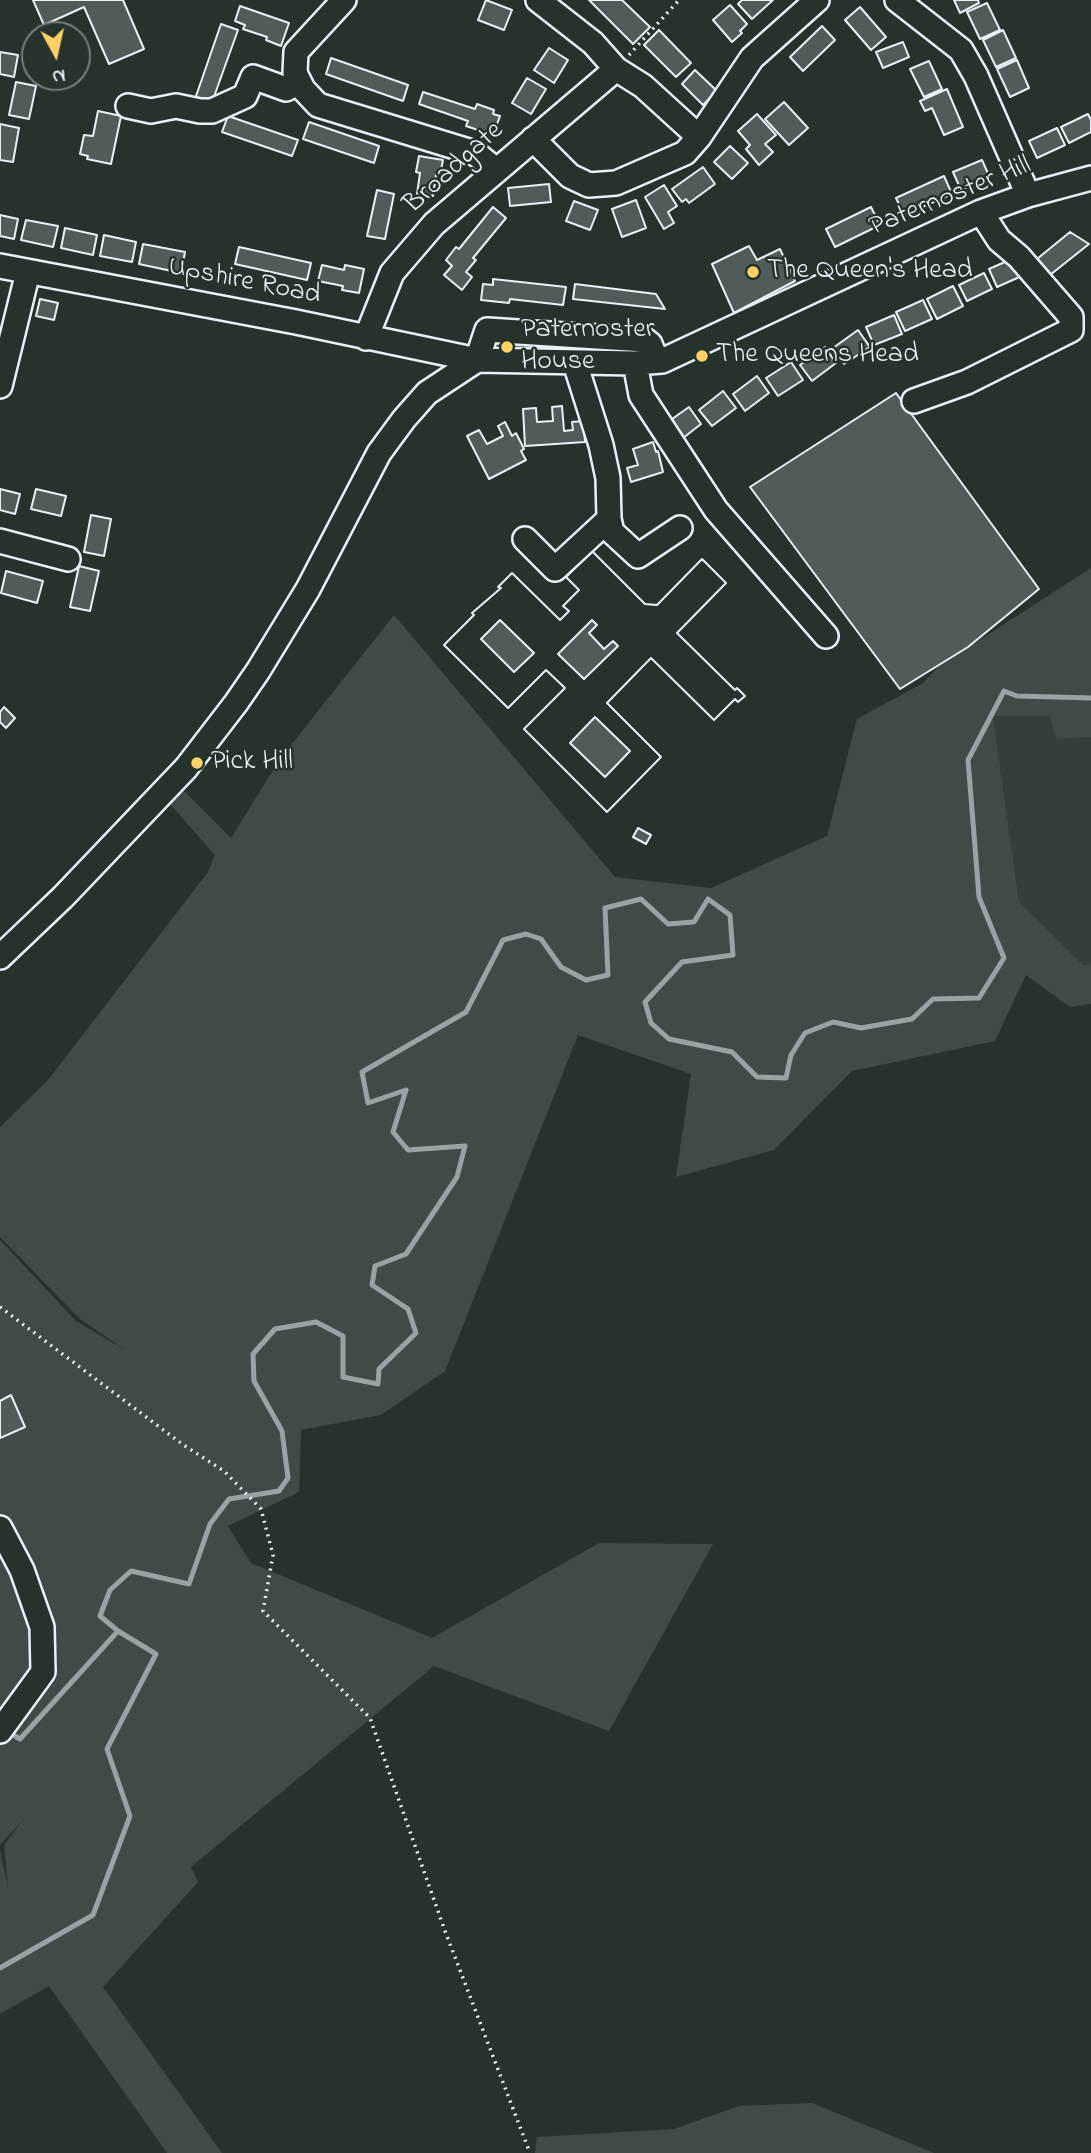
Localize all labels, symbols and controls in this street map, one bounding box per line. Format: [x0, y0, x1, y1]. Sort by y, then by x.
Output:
north arrow [21, 21, 91, 91]
text: N [50, 61, 67, 90]
street label: Broadgate [398, 115, 512, 223]
street label: Paternoster Hill [865, 150, 1037, 246]
street label: Upshire Road [165, 252, 323, 314]
place label: The Queen's Head [767, 255, 973, 289]
marker: The Queen's Head [745, 264, 761, 280]
place label: Paternoster House [521, 314, 655, 380]
marker: Paternoster House [499, 339, 515, 355]
place label: The Queens Head [716, 339, 919, 373]
marker: The Queens Head [694, 348, 710, 364]
place label: Pick Hill [211, 746, 293, 780]
marker: Pick Hill [189, 755, 205, 771]

